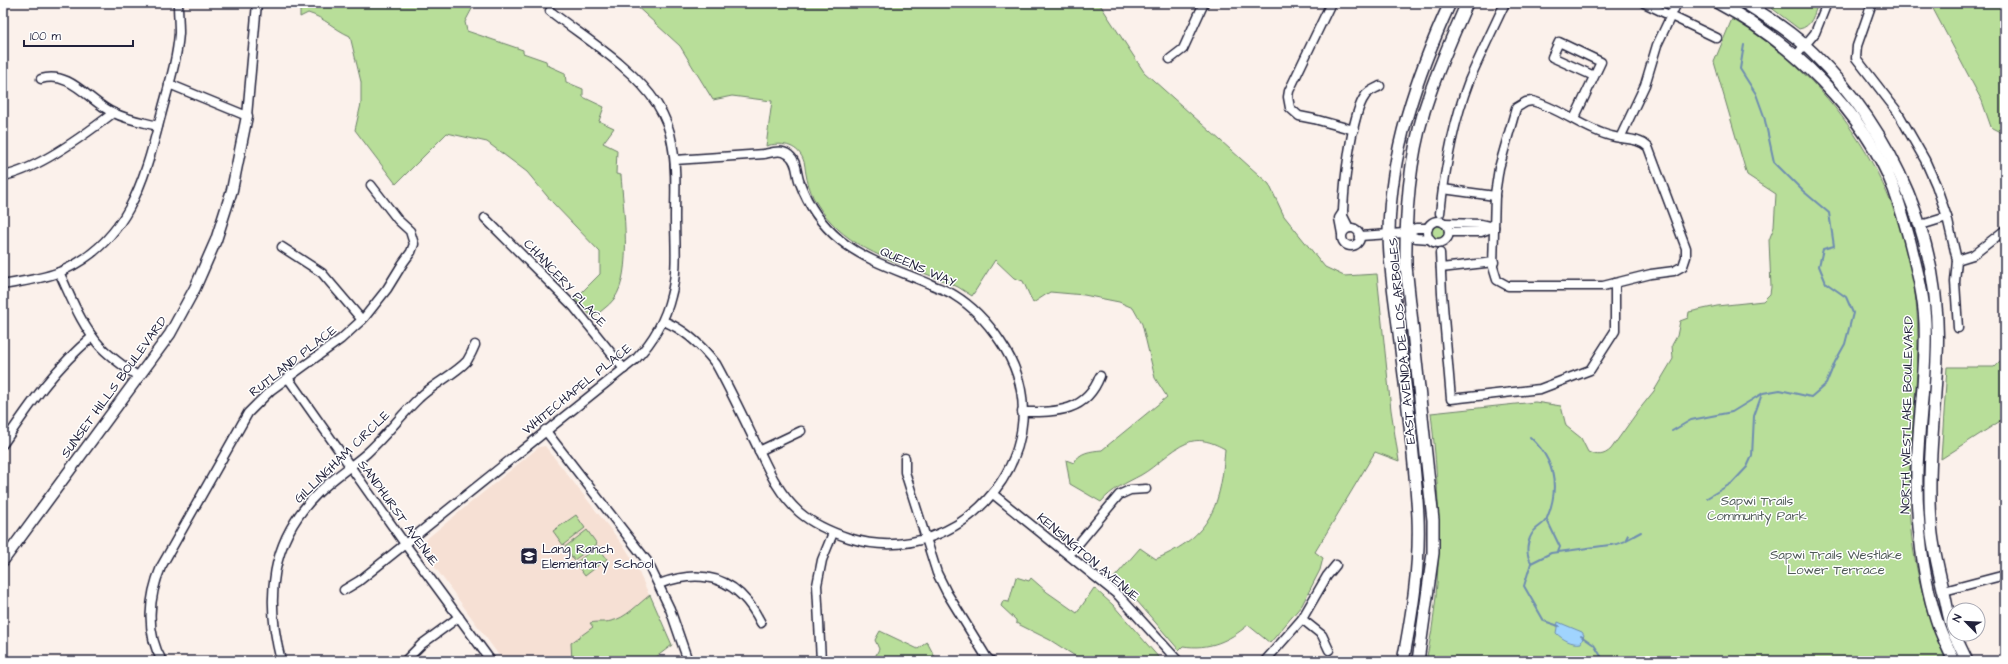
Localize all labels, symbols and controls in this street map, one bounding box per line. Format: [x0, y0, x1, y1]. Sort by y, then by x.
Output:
scale bar [24, 22, 133, 48]
text: 100 m [30, 28, 61, 45]
street label: CHANCERY PLACE [519, 235, 611, 331]
street label: EAST AVENIDA DE LOS ARBOLES [1384, 237, 1420, 445]
street label: QUEENS WAY [877, 242, 959, 292]
street label: SUNSET HILLS BOULEVARD [57, 312, 172, 461]
street label: NORTH WESTLAKE BOULEVARD [1896, 315, 1918, 514]
street label: RUTLAND PLACE [246, 321, 341, 401]
street label: WHITECHAPEL PLACE [519, 339, 636, 439]
street label: GILLINGHAM CIRCLE [290, 406, 394, 507]
street label: SANDHURST AVENUE [353, 456, 443, 570]
park label: Sapwi Trails Community Park [1707, 492, 1807, 526]
street label: KENSINGTON AVENUE [1033, 509, 1143, 605]
place label: Lang Ranch Elementary School [542, 540, 654, 574]
school or university icon: Lang Ranch Elementary School [519, 546, 539, 566]
park label: Sapwi Trails Westlake Lower Terrace [1770, 546, 1902, 579]
north arrow [1946, 602, 1986, 642]
text: N [1949, 612, 1966, 624]

